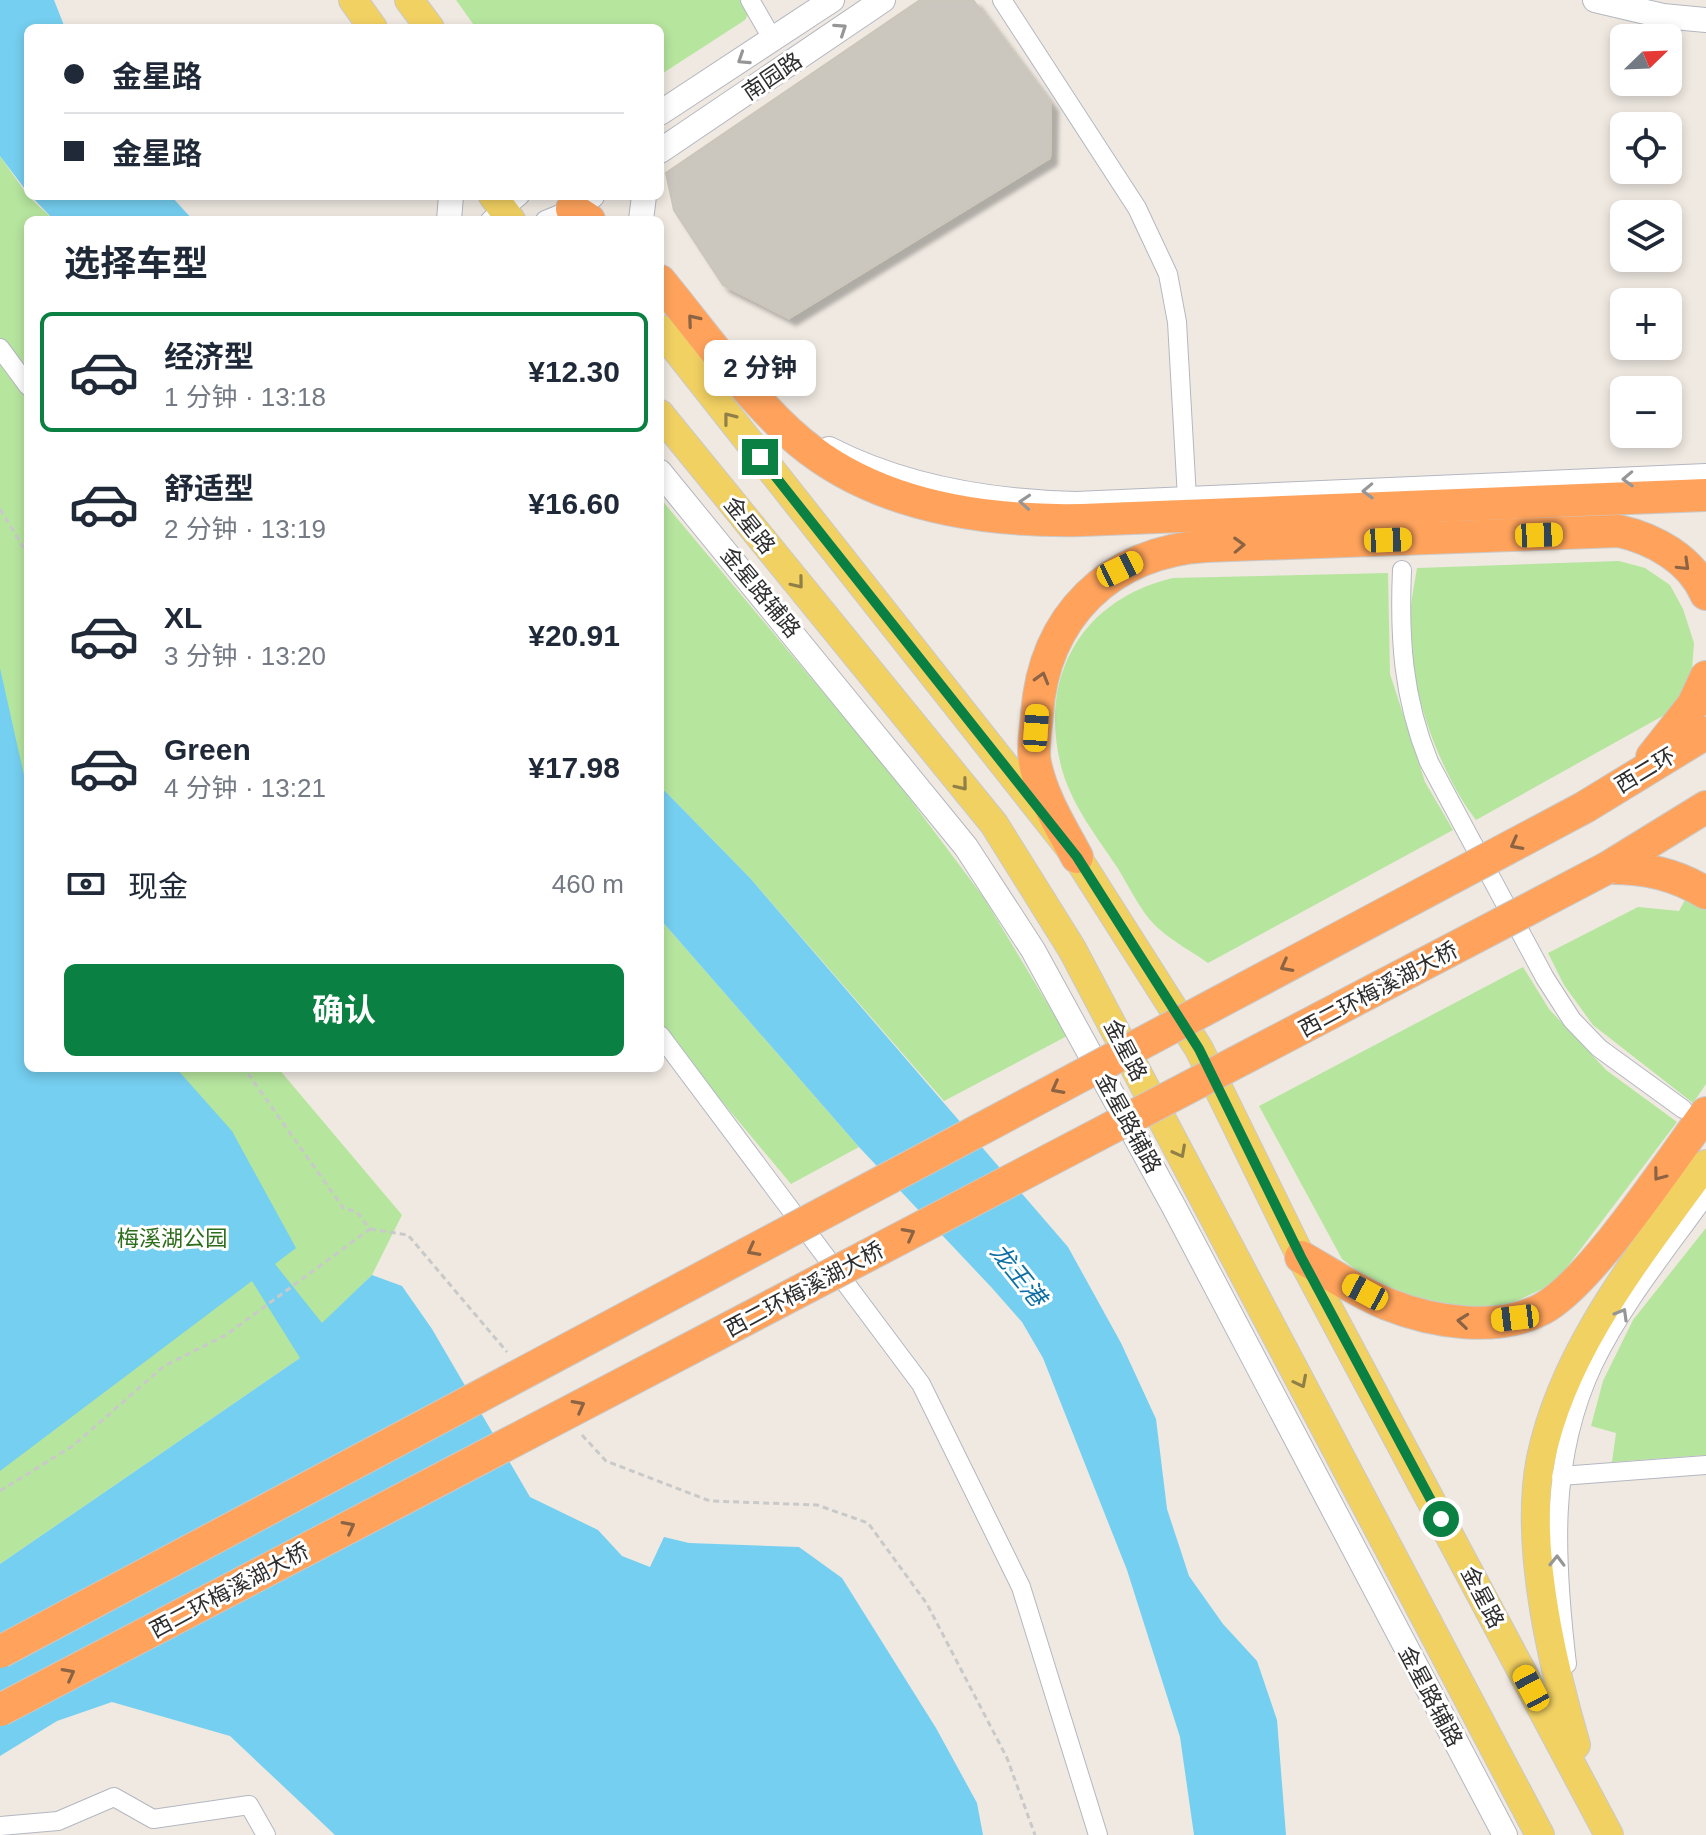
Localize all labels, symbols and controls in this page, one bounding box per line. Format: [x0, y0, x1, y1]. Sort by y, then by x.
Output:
one-way arrow [832, 24, 846, 39]
north arrow [1610, 24, 1682, 96]
map controls [1610, 24, 1682, 448]
street label: 南园路 [738, 48, 807, 105]
one-way arrow [738, 49, 752, 64]
text: 金星路 [112, 60, 202, 93]
button: locate [1610, 112, 1682, 184]
text: 金星路 [112, 137, 202, 170]
button: layers [1610, 200, 1682, 272]
text: 选择车型 [64, 243, 208, 284]
button: + [1610, 288, 1682, 360]
one-way arrow [688, 315, 703, 330]
icon: car [68, 336, 140, 408]
text: 经济型 [164, 340, 254, 373]
callout: 2 分钟 [704, 341, 816, 397]
text: 2 分钟 [723, 353, 797, 383]
text: ¥12.30 [528, 355, 620, 388]
button: − [1610, 376, 1682, 448]
text: 1 分钟 · 13:18 [164, 382, 326, 412]
one-way arrow [725, 412, 739, 427]
route end [742, 439, 778, 475]
icon: car [68, 468, 140, 540]
one-way arrow [1621, 470, 1634, 487]
text: 舒适型 [164, 472, 254, 505]
one-way arrow [1361, 482, 1374, 499]
text: ¥16.60 [528, 487, 620, 520]
street label: 金星路 [719, 492, 780, 559]
one-way arrow [1018, 494, 1031, 511]
text: 2 分钟 · 13:19 [164, 514, 326, 544]
car [1515, 522, 1563, 548]
car [1364, 527, 1412, 553]
one-way arrow [1233, 536, 1246, 553]
street label: 金星路辅路 [716, 542, 806, 642]
car [1093, 548, 1147, 590]
one-way arrow [1675, 556, 1689, 571]
one-way arrow [788, 574, 802, 589]
icon: car [68, 600, 140, 672]
text: XL [164, 601, 202, 634]
text: ¥20.91 [528, 619, 620, 652]
text: 3 分钟 · 13:20 [164, 641, 326, 671]
one-way arrow [1033, 671, 1049, 685]
car [1022, 703, 1050, 753]
icon: car [68, 732, 140, 804]
text: Green [164, 733, 251, 766]
street label: 西二环 [1611, 743, 1680, 798]
text: ¥17.98 [528, 751, 620, 784]
text: 4 分钟 · 13:21 [164, 773, 326, 803]
one-way arrow [952, 775, 967, 790]
one-way arrow [1509, 834, 1524, 849]
icon: cash [64, 862, 108, 906]
text: 460 m [552, 869, 624, 899]
text: 现金 [128, 870, 188, 903]
street label: 西二环梅溪湖大桥 [1295, 937, 1462, 1042]
one-way arrow [1281, 956, 1295, 972]
button: 确认 [64, 964, 624, 1056]
street label: 金星路 [1099, 1015, 1152, 1085]
street label: 金星路辅路 [1091, 1069, 1166, 1177]
one-way arrow [1051, 1079, 1065, 1094]
one-way arrow [1171, 1143, 1186, 1158]
one-way arrow [1655, 1166, 1669, 1181]
park label: 梅溪湖公园 [117, 1226, 227, 1251]
one-way arrow [901, 1228, 915, 1243]
street label: 西二环梅溪湖大桥 [721, 1237, 888, 1342]
water label: 龙王港 [985, 1238, 1053, 1313]
one-way arrow [747, 1241, 762, 1256]
car [1338, 1270, 1392, 1314]
car [1490, 1303, 1540, 1333]
one-way arrow [1612, 1308, 1628, 1323]
one-way arrow [1456, 1313, 1469, 1330]
one-way arrow [1292, 1373, 1307, 1388]
one-way arrow [571, 1401, 586, 1416]
route start [1423, 1501, 1459, 1537]
one-way arrow [341, 1522, 355, 1537]
street label: 西二环梅溪湖大桥 [146, 1538, 313, 1643]
one-way arrow [1548, 1554, 1566, 1567]
street label: 金星路 [1456, 1562, 1509, 1632]
street label: 金星路辅路 [1394, 1642, 1467, 1751]
car [1509, 1661, 1553, 1715]
one-way arrow [61, 1668, 76, 1683]

